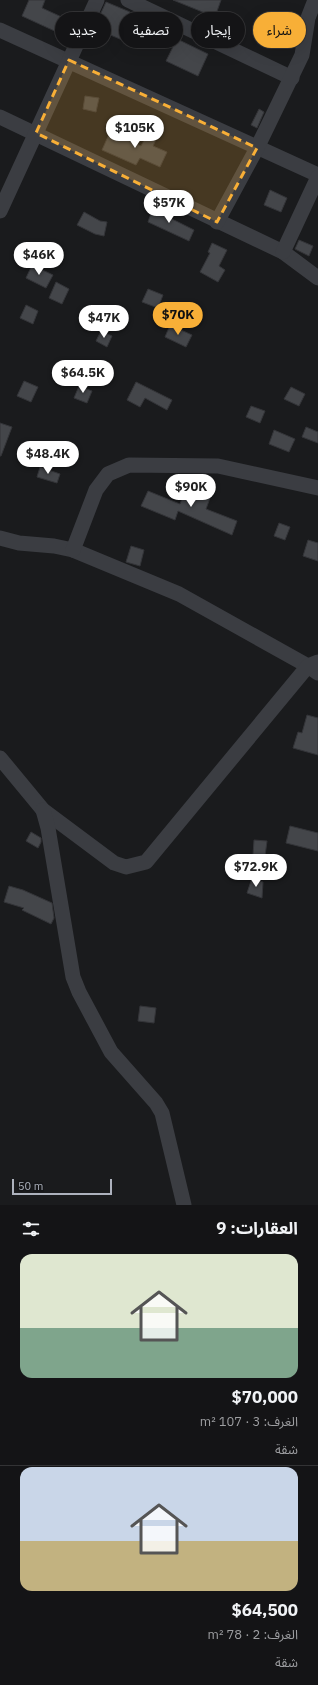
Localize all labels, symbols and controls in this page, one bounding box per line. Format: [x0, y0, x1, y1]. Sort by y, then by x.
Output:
chip: جديد [55, 12, 111, 48]
chip: تصفية [119, 12, 183, 48]
chip: إيجار [191, 12, 245, 48]
chip: شراء [253, 12, 306, 48]
pin: $105K [107, 115, 163, 149]
text: $105K [115, 119, 155, 136]
pin: $57K [145, 190, 193, 224]
text: $57K [153, 194, 185, 211]
pin: $46K [15, 242, 63, 276]
text: $46K [23, 246, 55, 263]
pin: $70K [154, 302, 202, 336]
pin: $47K [80, 305, 128, 339]
text: $70K [162, 306, 194, 323]
text: $47K [88, 309, 120, 326]
pin: $64.5K [50, 360, 116, 394]
text: $64.5K [61, 364, 105, 381]
pin: $48.4K [15, 441, 81, 475]
text: $48.4K [26, 445, 70, 462]
pin: $90K [167, 474, 215, 508]
text: $90K [175, 478, 207, 495]
pin: $72.9K [223, 854, 289, 888]
text: $72.9K [234, 858, 278, 875]
scale bar [12, 1177, 112, 1196]
text: 50 m [18, 1179, 43, 1193]
text: العقارات: 9 [216, 1217, 298, 1239]
icon: filters [20, 1218, 42, 1240]
icon: home [123, 1280, 195, 1352]
text: $70,000 [232, 1386, 298, 1408]
text: الغرف: 3 · 107 m² [200, 1413, 298, 1430]
text: شقة [275, 1441, 298, 1458]
icon: home [123, 1493, 195, 1565]
text: $64,500 [232, 1599, 298, 1621]
text: الغرف: 2 · 78 m² [208, 1626, 298, 1643]
text: شقة [275, 1654, 298, 1671]

